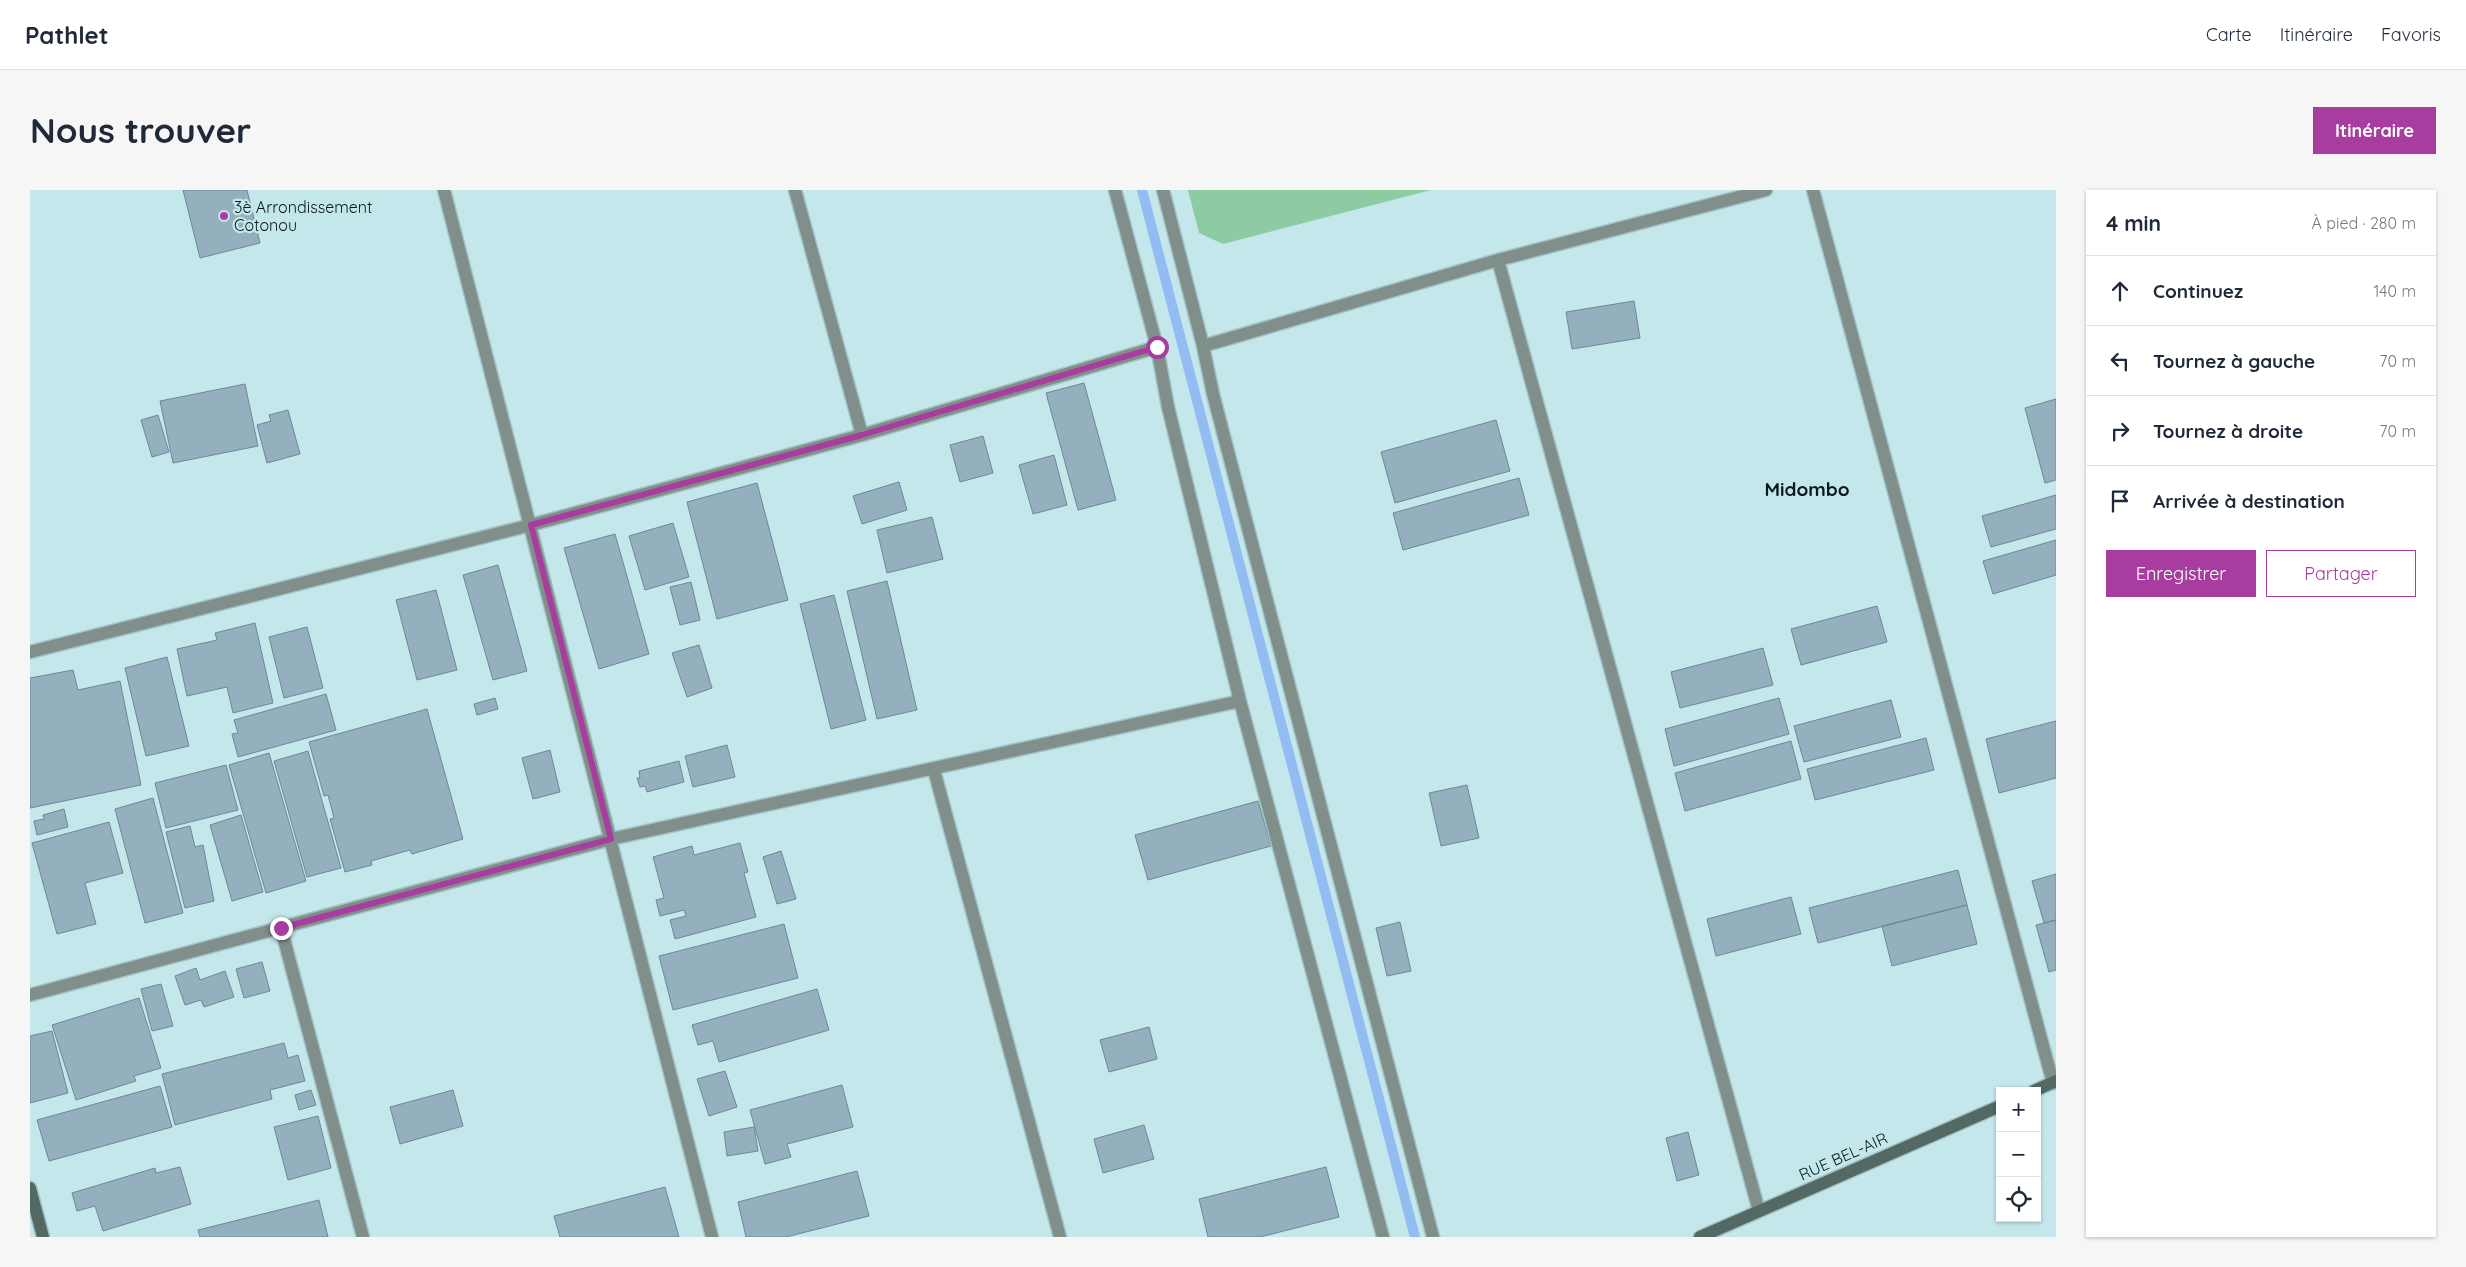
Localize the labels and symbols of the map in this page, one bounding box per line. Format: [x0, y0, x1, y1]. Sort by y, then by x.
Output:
place label: 3è Arrondissement Cotonou [234, 197, 373, 235]
marker: 3è Arrondissement Cotonou [218, 210, 230, 222]
route start [1146, 336, 1169, 359]
district label: Midombo [1764, 477, 1850, 501]
route end [270, 917, 293, 940]
street label: RUE BEL-AIR [1796, 1128, 1890, 1184]

